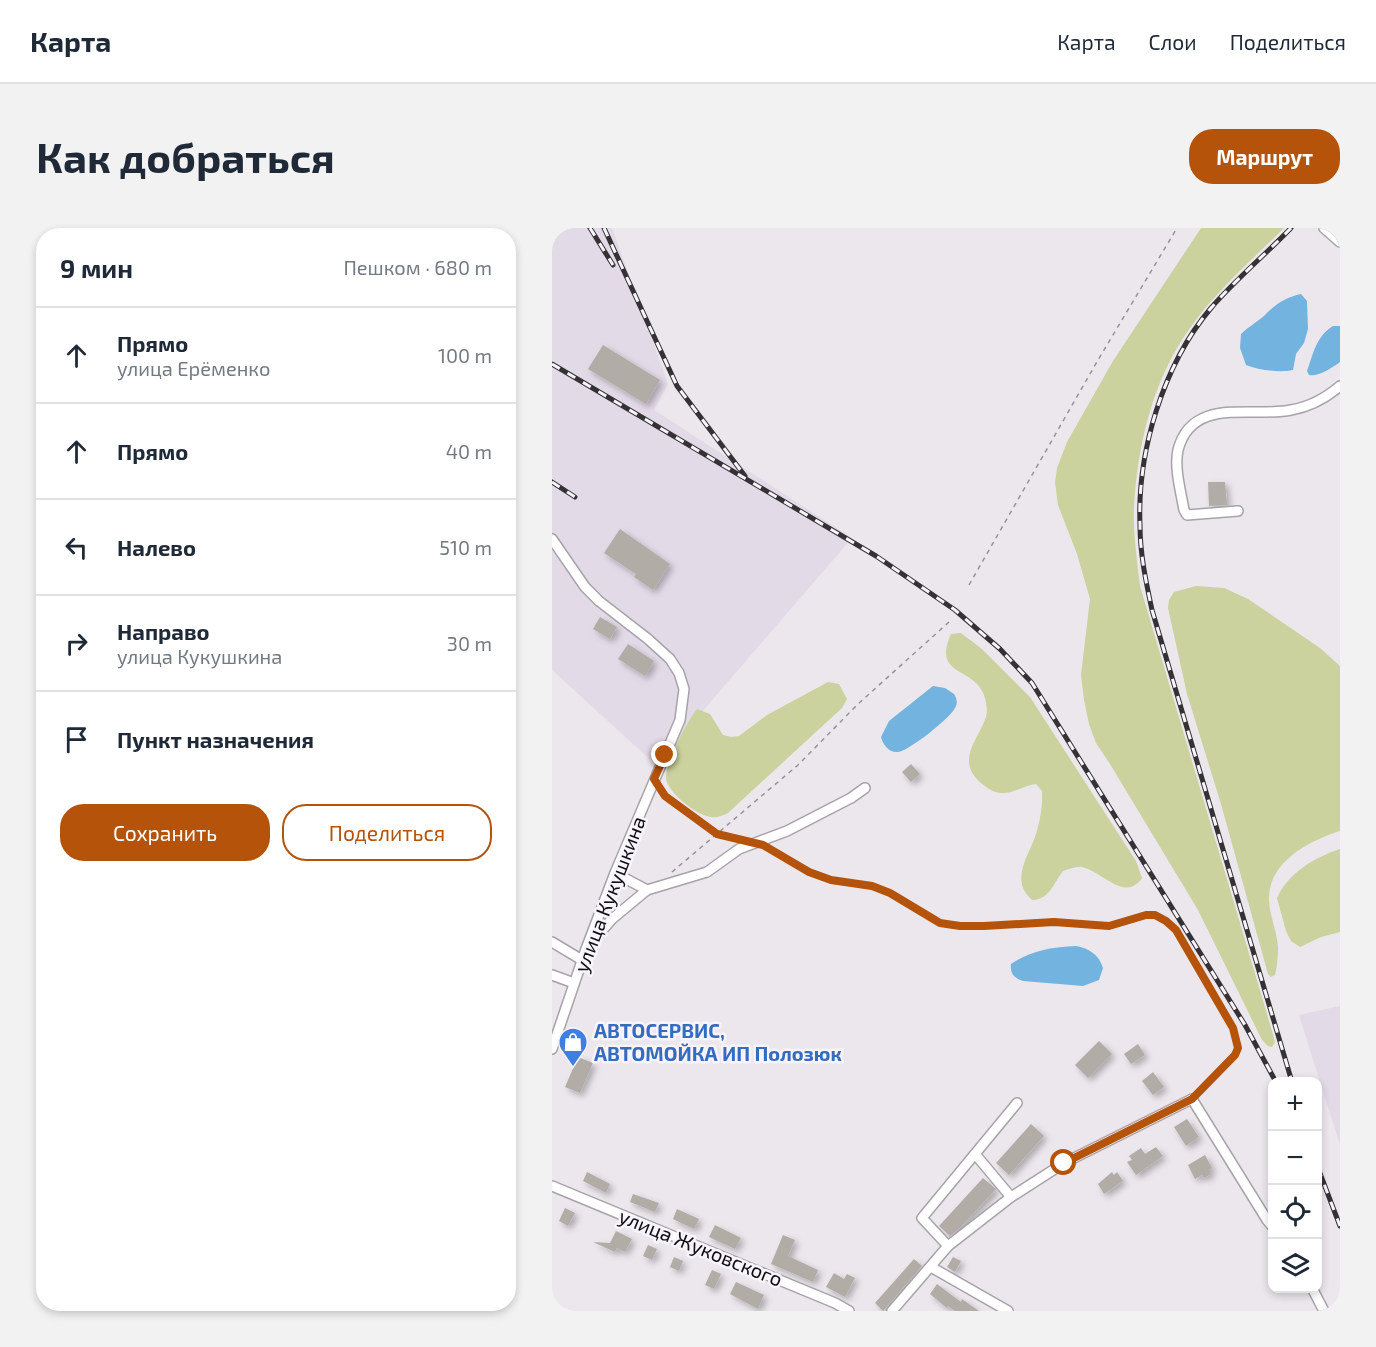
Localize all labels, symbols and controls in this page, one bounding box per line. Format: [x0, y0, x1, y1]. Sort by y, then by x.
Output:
text: Карта [30, 24, 111, 58]
text: Карта [1057, 29, 1116, 54]
text: Слои [1149, 29, 1197, 54]
text: Поделиться [1230, 29, 1346, 54]
button: Маршрут [1189, 129, 1340, 184]
text: Как добраться [36, 131, 335, 181]
text: 9 мин [60, 252, 133, 283]
text: Пешком · 680 m [343, 255, 492, 279]
text: Прямо [117, 330, 188, 356]
icon: ahead [60, 339, 93, 372]
text: 100 m [438, 343, 492, 367]
text: улица Ерёменко [117, 356, 270, 380]
icon: ahead [60, 435, 93, 468]
text: Прямо [117, 438, 188, 464]
text: 40 m [446, 439, 492, 463]
icon: left [60, 531, 93, 564]
text: Налево [117, 534, 196, 560]
text: 510 m [439, 535, 492, 559]
text: Направо [117, 618, 210, 644]
icon: right [60, 627, 93, 660]
text: 30 m [447, 631, 492, 655]
text: улица Кукушкина [117, 644, 282, 668]
icon: arrive [60, 723, 93, 756]
text: Пункт назначения [117, 726, 314, 752]
route end [651, 741, 677, 767]
button: Сохранить [60, 804, 270, 861]
button: Поделиться [282, 804, 492, 861]
street label: улица Кукушкина [568, 813, 651, 976]
place label: АВТОСЕРВИС, АВТОМОЙКА ИП Полозюк [594, 1018, 842, 1065]
shop icon: АВТОСЕРВИС, АВТОМОЙКА ИП Полозюк [557, 1026, 589, 1068]
map controls [1268, 1077, 1322, 1293]
button: + [1268, 1077, 1322, 1131]
button: − [1268, 1131, 1322, 1185]
route start [1050, 1149, 1076, 1175]
button: locate [1268, 1185, 1322, 1239]
street label: улица Жуковского [615, 1203, 786, 1292]
button: layers [1268, 1239, 1322, 1293]

